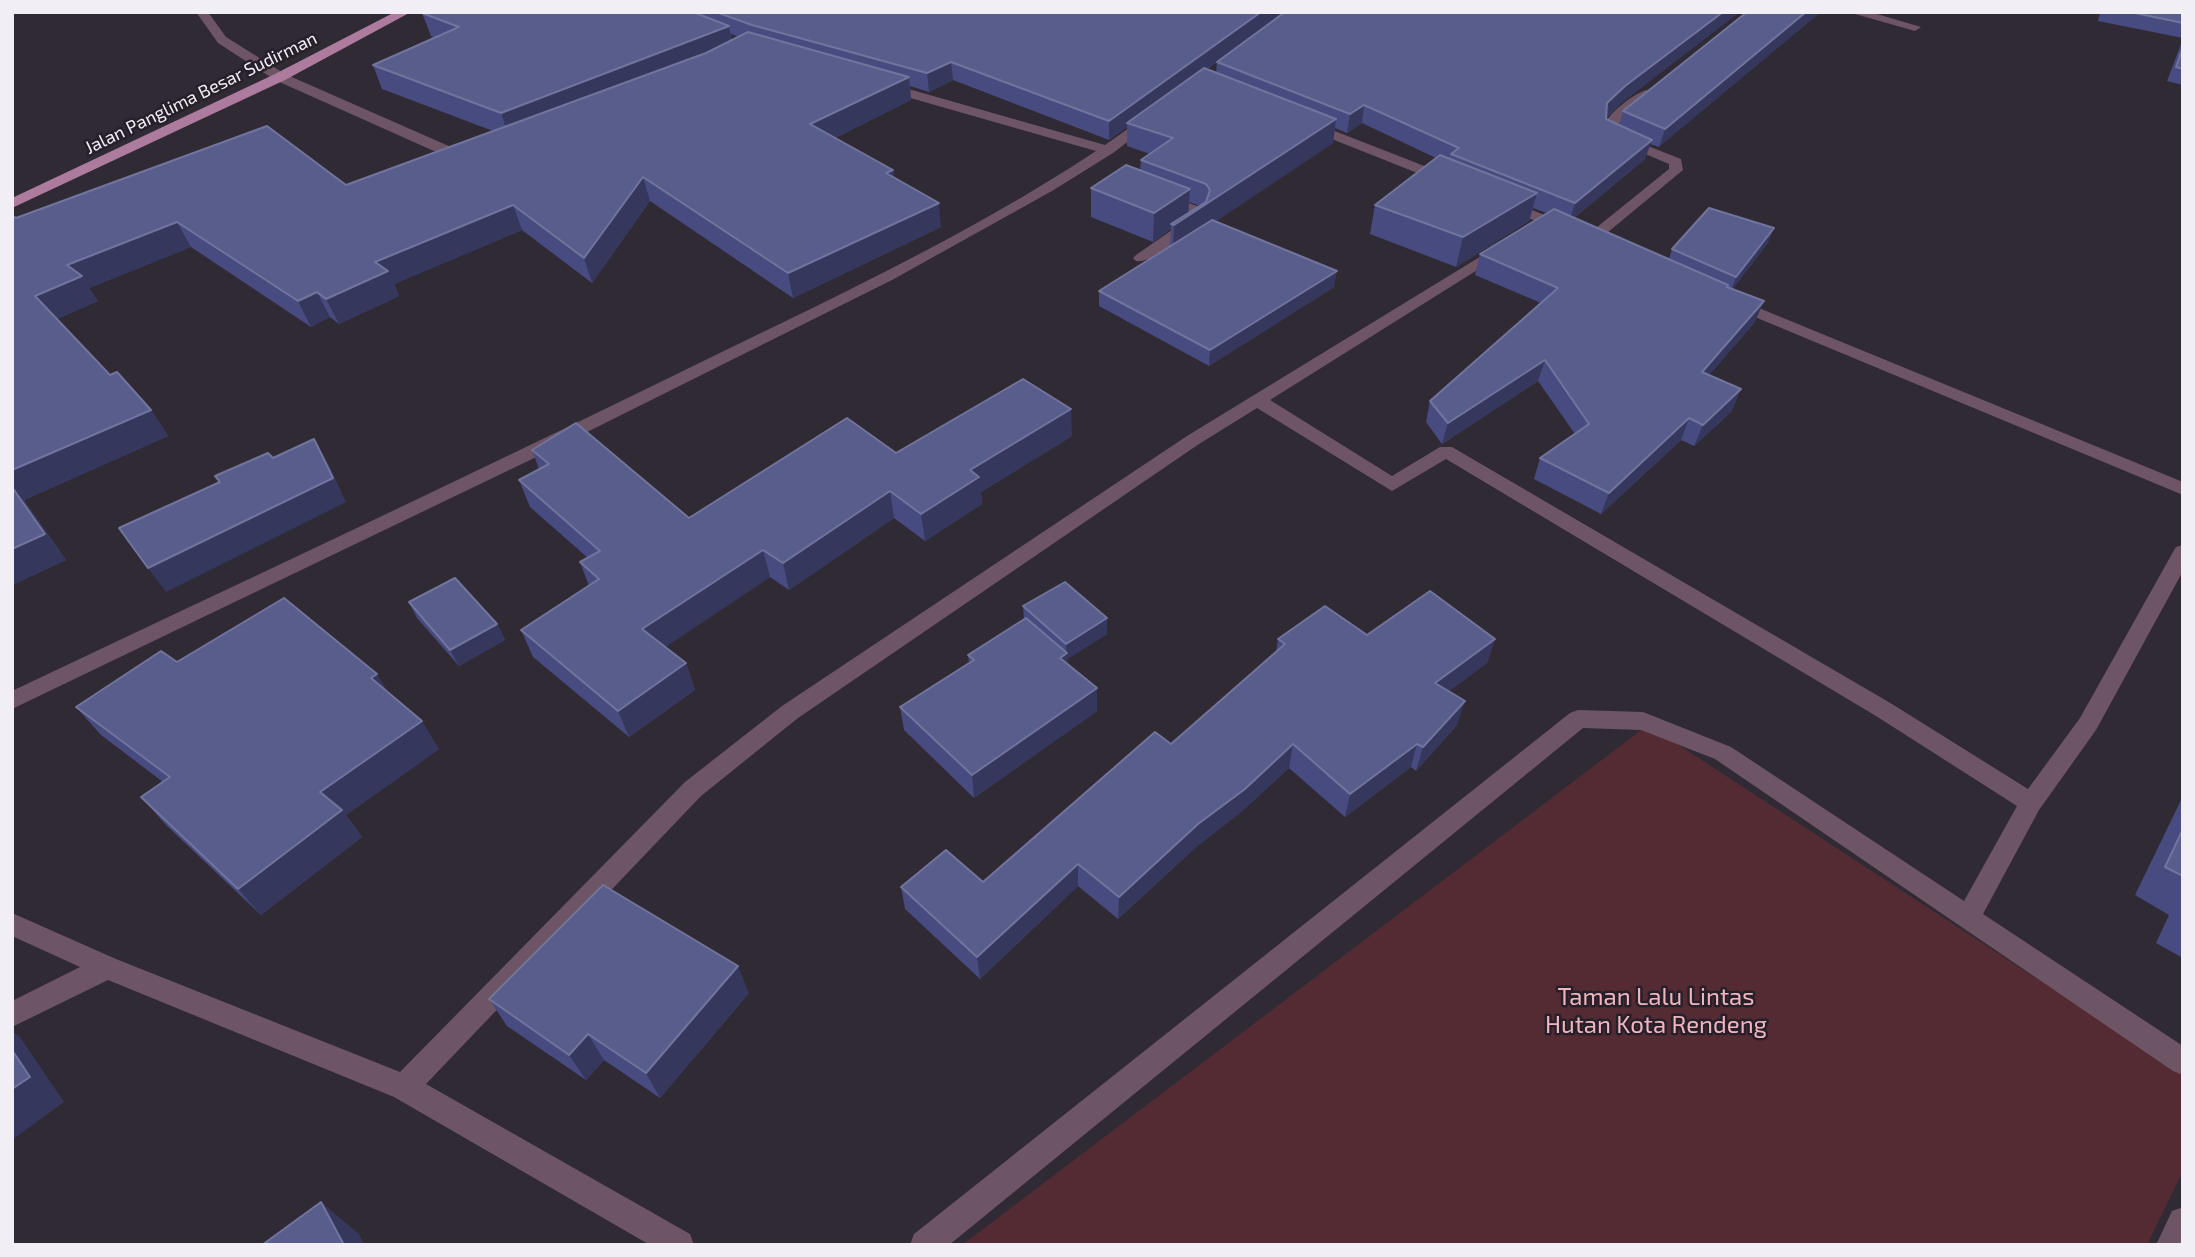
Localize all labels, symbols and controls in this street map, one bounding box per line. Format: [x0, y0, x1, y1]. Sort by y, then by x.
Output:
street label: Jalan Panglima Besar Sudirman [81, 27, 321, 159]
park label: Taman Lalu Lintas Hutan Kota Rendeng [1545, 983, 1767, 1039]

